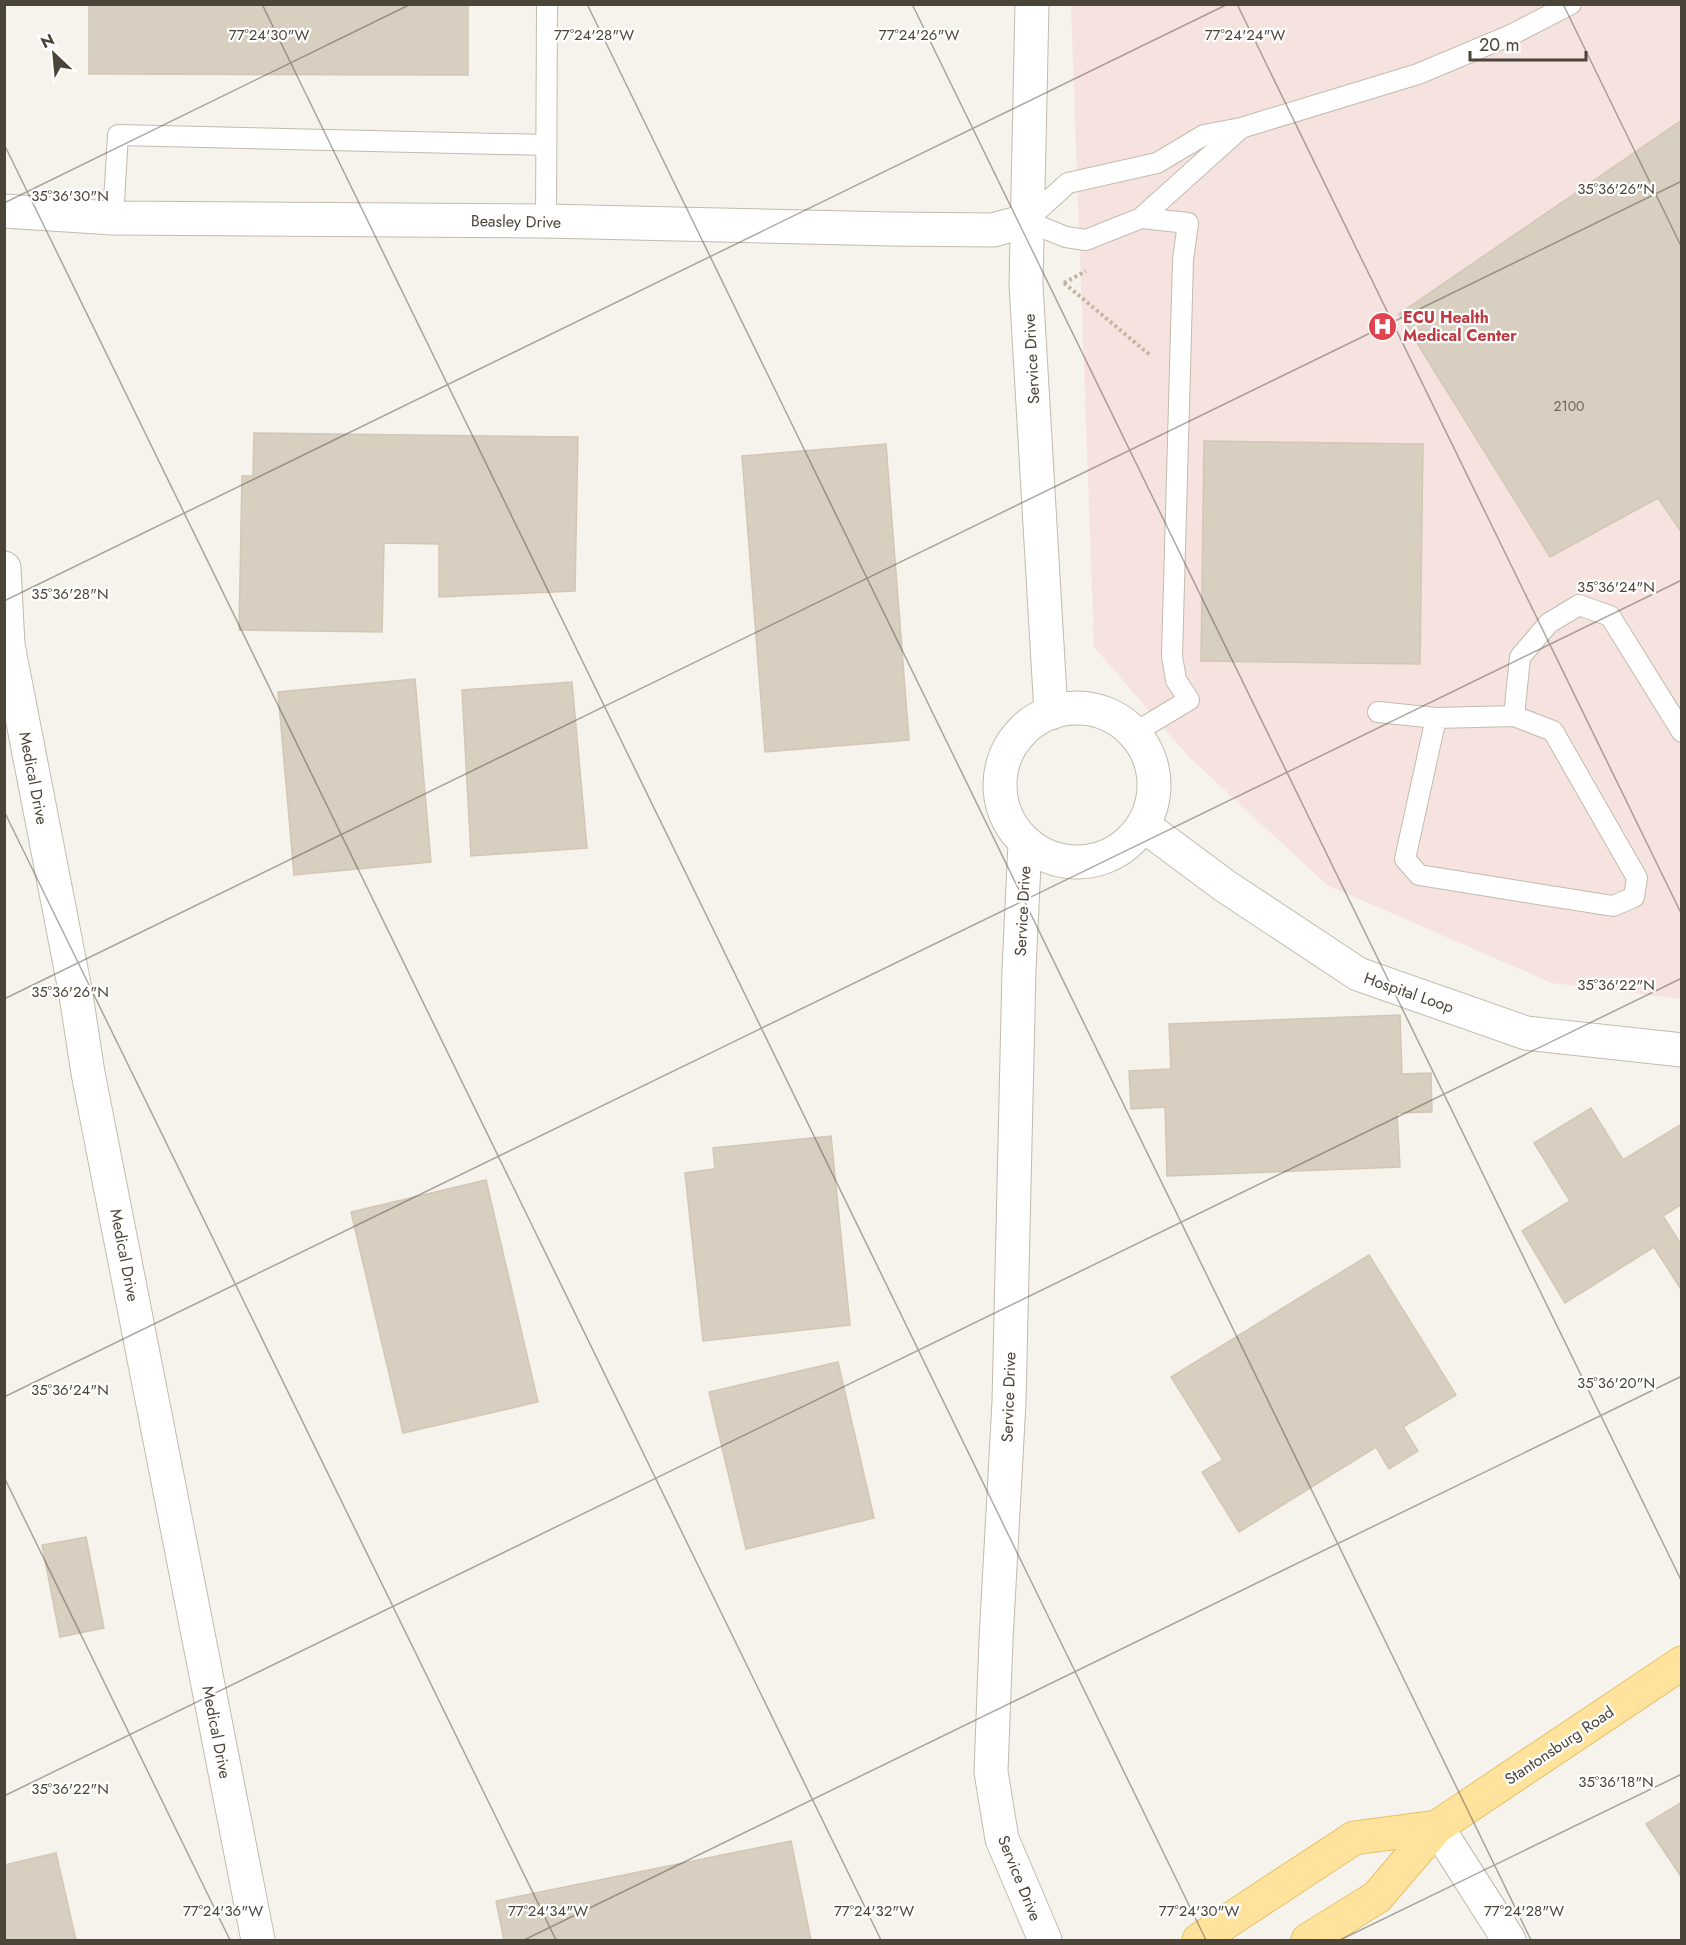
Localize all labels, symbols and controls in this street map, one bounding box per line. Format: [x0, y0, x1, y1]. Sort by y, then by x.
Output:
north arrow [24, 24, 84, 84]
text: 77°24'30"W [229, 24, 309, 46]
text: 77°24'28"W [554, 24, 634, 46]
text: 77°24'26"W [879, 24, 959, 46]
text: 77°24'24"W [1205, 24, 1285, 46]
scale bar [1470, 24, 1586, 62]
text: N [37, 28, 58, 54]
text: 20 m [1479, 32, 1519, 58]
text: 35°36'26"N [1577, 178, 1655, 200]
text: 35°36'30"N [31, 185, 109, 207]
street label: Beasley Drive [471, 209, 561, 234]
place label: ECU Health Medical Center [1403, 306, 1517, 347]
hospital icon: ECU Health Medical Center [1366, 310, 1398, 342]
street label: Service Drive [1018, 313, 1045, 405]
house number: 2100 [1553, 396, 1585, 416]
text: 35°36'24"N [1577, 576, 1655, 598]
text: 35°36'28"N [31, 583, 109, 605]
street label: Medical Drive [13, 730, 54, 826]
street label: Service Drive [1009, 865, 1036, 957]
street label: Hospital Loop [1361, 966, 1457, 1019]
text: 35°36'22"N [1577, 974, 1655, 996]
text: 35°36'26"N [31, 981, 109, 1003]
street label: Medical Drive [104, 1207, 145, 1303]
street label: Service Drive [995, 1351, 1022, 1443]
text: 35°36'20"N [1577, 1372, 1655, 1394]
text: 35°36'24"N [31, 1379, 109, 1401]
street label: Medical Drive [196, 1684, 237, 1780]
street label: Stantonsburg Road [1500, 1700, 1618, 1791]
text: 35°36'18"N [1578, 1771, 1654, 1793]
text: 35°36'22"N [31, 1778, 109, 1800]
street label: Service Drive [992, 1832, 1047, 1924]
text: 77°24'36"W [183, 1900, 263, 1922]
text: 77°24'34"W [508, 1900, 588, 1922]
text: 77°24'32"W [834, 1900, 914, 1922]
text: 77°24'30"W [1159, 1900, 1239, 1922]
text: 77°24'28"W [1484, 1900, 1564, 1922]

